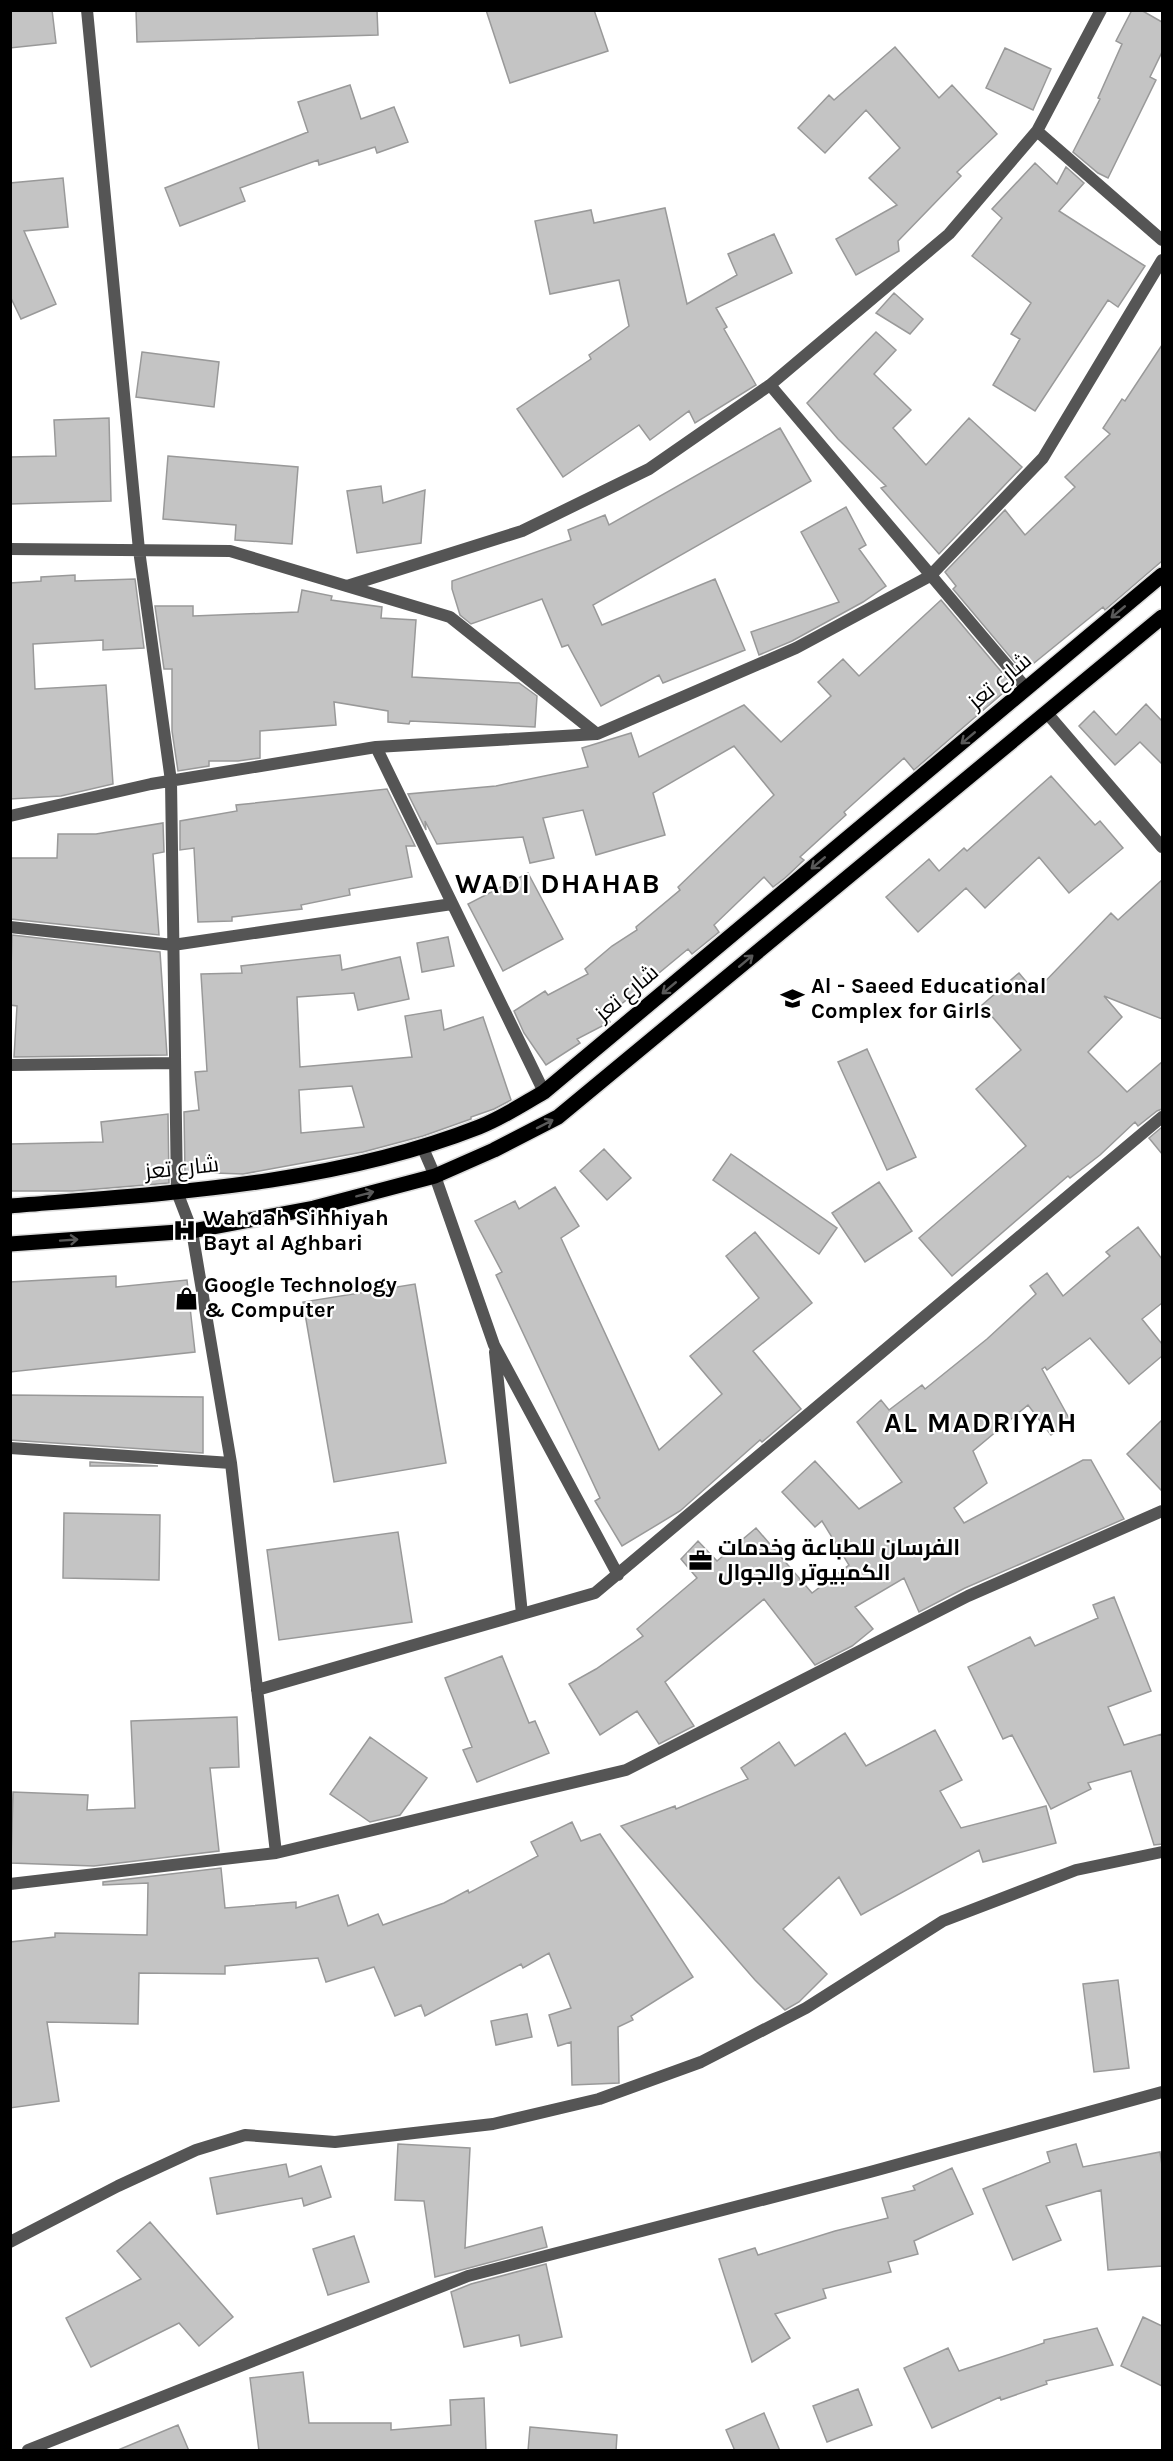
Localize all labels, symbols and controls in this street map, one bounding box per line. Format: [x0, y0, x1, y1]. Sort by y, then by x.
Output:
one-way arrow [1110, 606, 1126, 619]
street label: شارع تعز [962, 647, 1037, 717]
one-way arrow [960, 731, 976, 744]
one-way arrow [810, 856, 826, 869]
district label: WADI DHAHAB [455, 867, 661, 900]
one-way arrow [738, 955, 754, 968]
street label: شارع تعز [589, 959, 664, 1029]
place label: Al - Saeed Educational Complex for Girls [811, 973, 1046, 1024]
one-way arrow [661, 981, 677, 994]
school or university icon: Al - Saeed Educational Complex for Girls [780, 986, 806, 1012]
one-way arrow [536, 1117, 554, 1129]
street label: شارع تعز [142, 1151, 220, 1186]
one-way arrow [355, 1188, 374, 1200]
place label: Wahdah Sihhiyah Bayt al Aghbari [203, 1205, 389, 1256]
hospital icon: Wahdah Sihhiyah Bayt al Aghbari [172, 1218, 198, 1244]
one-way arrow [58, 1234, 78, 1245]
place label: Google Technology & Computer [204, 1272, 397, 1323]
shop icon: Google Technology & Computer [173, 1285, 199, 1311]
district label: AL MADRIYAH [884, 1406, 1078, 1439]
place label: الفرسان للطباعة وخدمات الكمبيوتر والجوال [718, 1535, 960, 1586]
office icon: الفرسان للطباعة وخدمات الكمبيوتر والجوال [687, 1548, 713, 1574]

